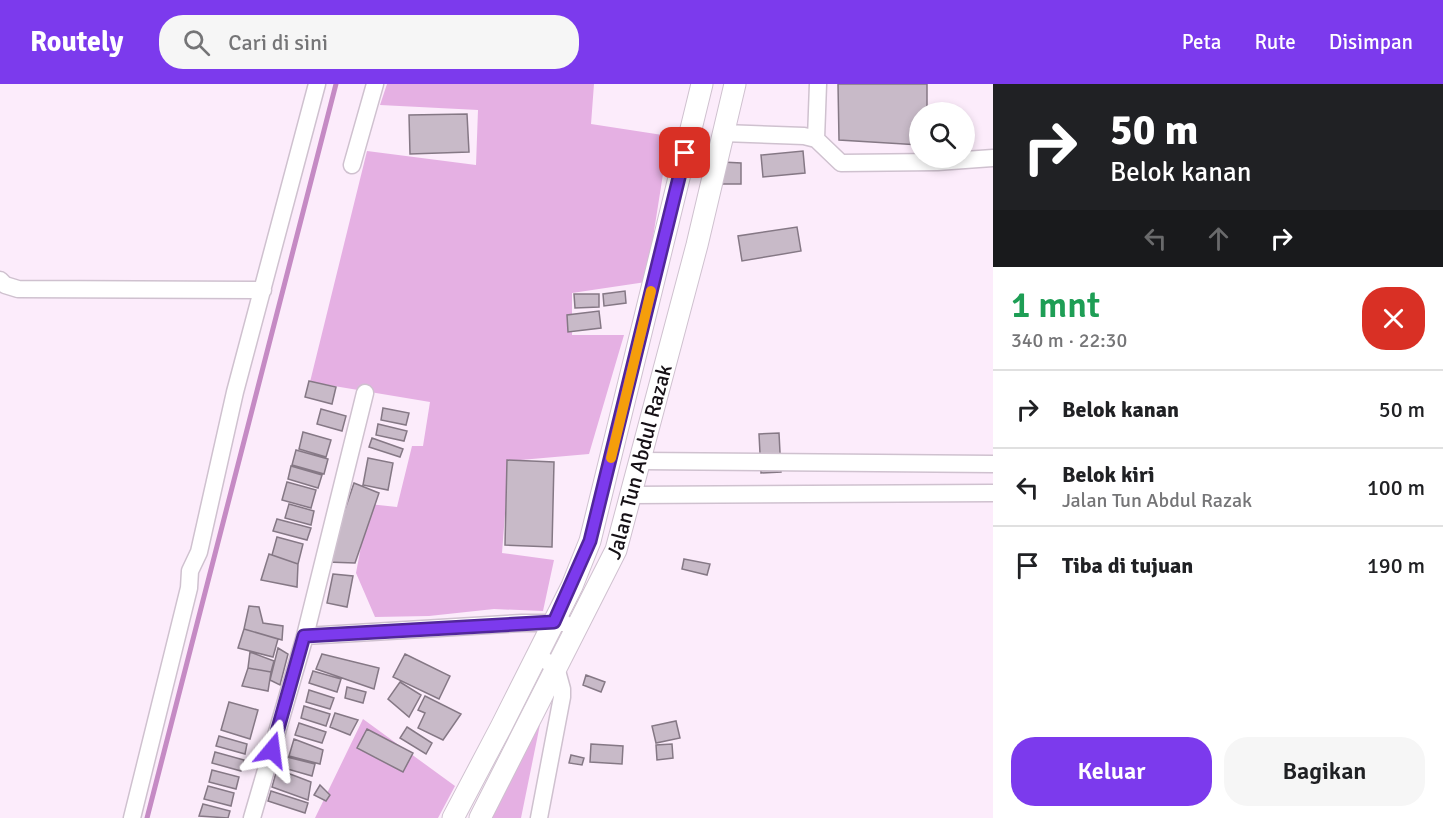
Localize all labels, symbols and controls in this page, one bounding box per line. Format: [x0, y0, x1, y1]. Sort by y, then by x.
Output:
search box [159, 15, 579, 69]
text: Routely [30, 25, 123, 59]
icon: search [180, 26, 213, 59]
text: Cari di sini [228, 29, 328, 56]
text: Peta [1182, 29, 1222, 55]
text: Rute [1255, 29, 1296, 55]
text: Disimpan [1329, 29, 1413, 55]
map controls [909, 102, 975, 168]
button: search [909, 102, 975, 168]
text: 50 m [1110, 105, 1199, 156]
icon: right [1011, 108, 1089, 186]
pin [659, 127, 710, 178]
icon: arrive [668, 136, 701, 169]
text: Belok kanan [1110, 156, 1251, 189]
icon: left [1139, 222, 1172, 255]
icon: ahead [1202, 222, 1235, 255]
icon: right [1265, 222, 1298, 255]
text: 1 mnt [1011, 283, 1100, 328]
button: close [1362, 287, 1425, 350]
text: 340 m · 22:30 [1011, 328, 1127, 353]
street label: Jalan Tun Abdul Razak [601, 361, 678, 563]
icon: right [1011, 393, 1044, 426]
text: Belok kanan [1062, 396, 1179, 423]
text: 50 m [1379, 396, 1425, 423]
text: Belok kiri [1062, 461, 1155, 488]
icon: left [1011, 471, 1044, 504]
text: 100 m [1367, 474, 1425, 501]
text: Jalan Tun Abdul Razak [1062, 488, 1252, 513]
icon: arrive [1011, 549, 1044, 582]
text: Tiba di tujuan [1062, 552, 1193, 579]
text: 190 m [1367, 552, 1425, 579]
position arrow [240, 718, 304, 782]
button: Keluar [1011, 737, 1212, 806]
button: Bagikan [1224, 737, 1425, 806]

